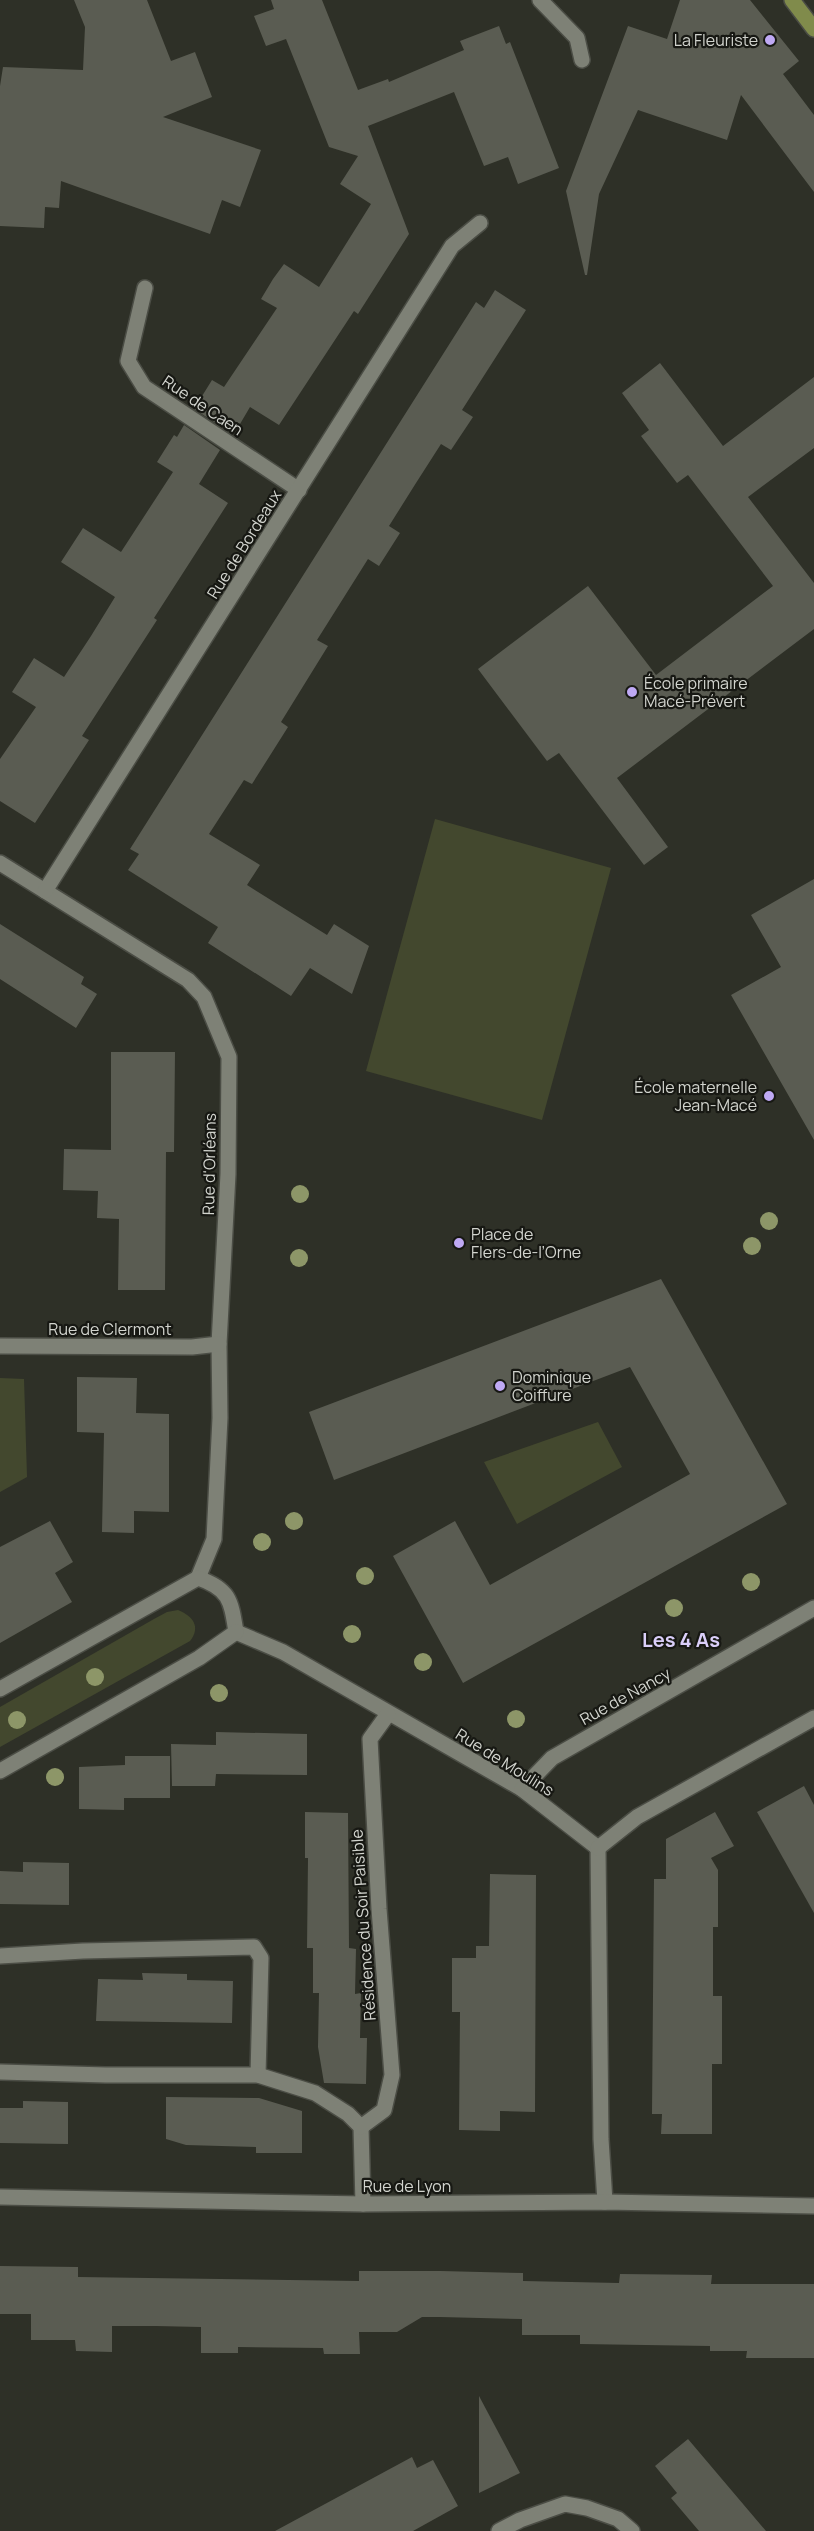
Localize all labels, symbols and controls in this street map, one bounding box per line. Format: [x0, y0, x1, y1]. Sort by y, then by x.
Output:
place label: La Fleuriste [674, 29, 758, 51]
marker: La Fleuriste [763, 33, 777, 47]
street label: Rue de Caen [158, 370, 248, 440]
street label: Rue de Bordeaux [202, 485, 287, 603]
place label: École primaire Macé-Prévert [644, 672, 748, 712]
marker: École primaire Macé-Prévert [625, 685, 639, 699]
place label: École maternelle Jean-Macé [634, 1076, 757, 1116]
marker: École maternelle Jean-Macé [762, 1089, 776, 1103]
street label: Rue d'Orléans [197, 1113, 221, 1215]
place label: Place de Flers-de-l’Orne [471, 1223, 581, 1263]
marker: Place de Flers-de-l’Orne [452, 1236, 466, 1250]
street label: Rue de Clermont [48, 1318, 172, 1340]
place label: Dominique Coiffure [512, 1366, 591, 1406]
marker: Dominique Coiffure [493, 1379, 507, 1393]
district label: Les 4 As [642, 1626, 720, 1653]
street label: Rue de Nancy [576, 1662, 675, 1730]
street label: Rue de Moulins [452, 1723, 558, 1801]
street label: Résidence du Soir Paisible [345, 1829, 381, 2021]
street label: Rue de Lyon [363, 2175, 451, 2197]

